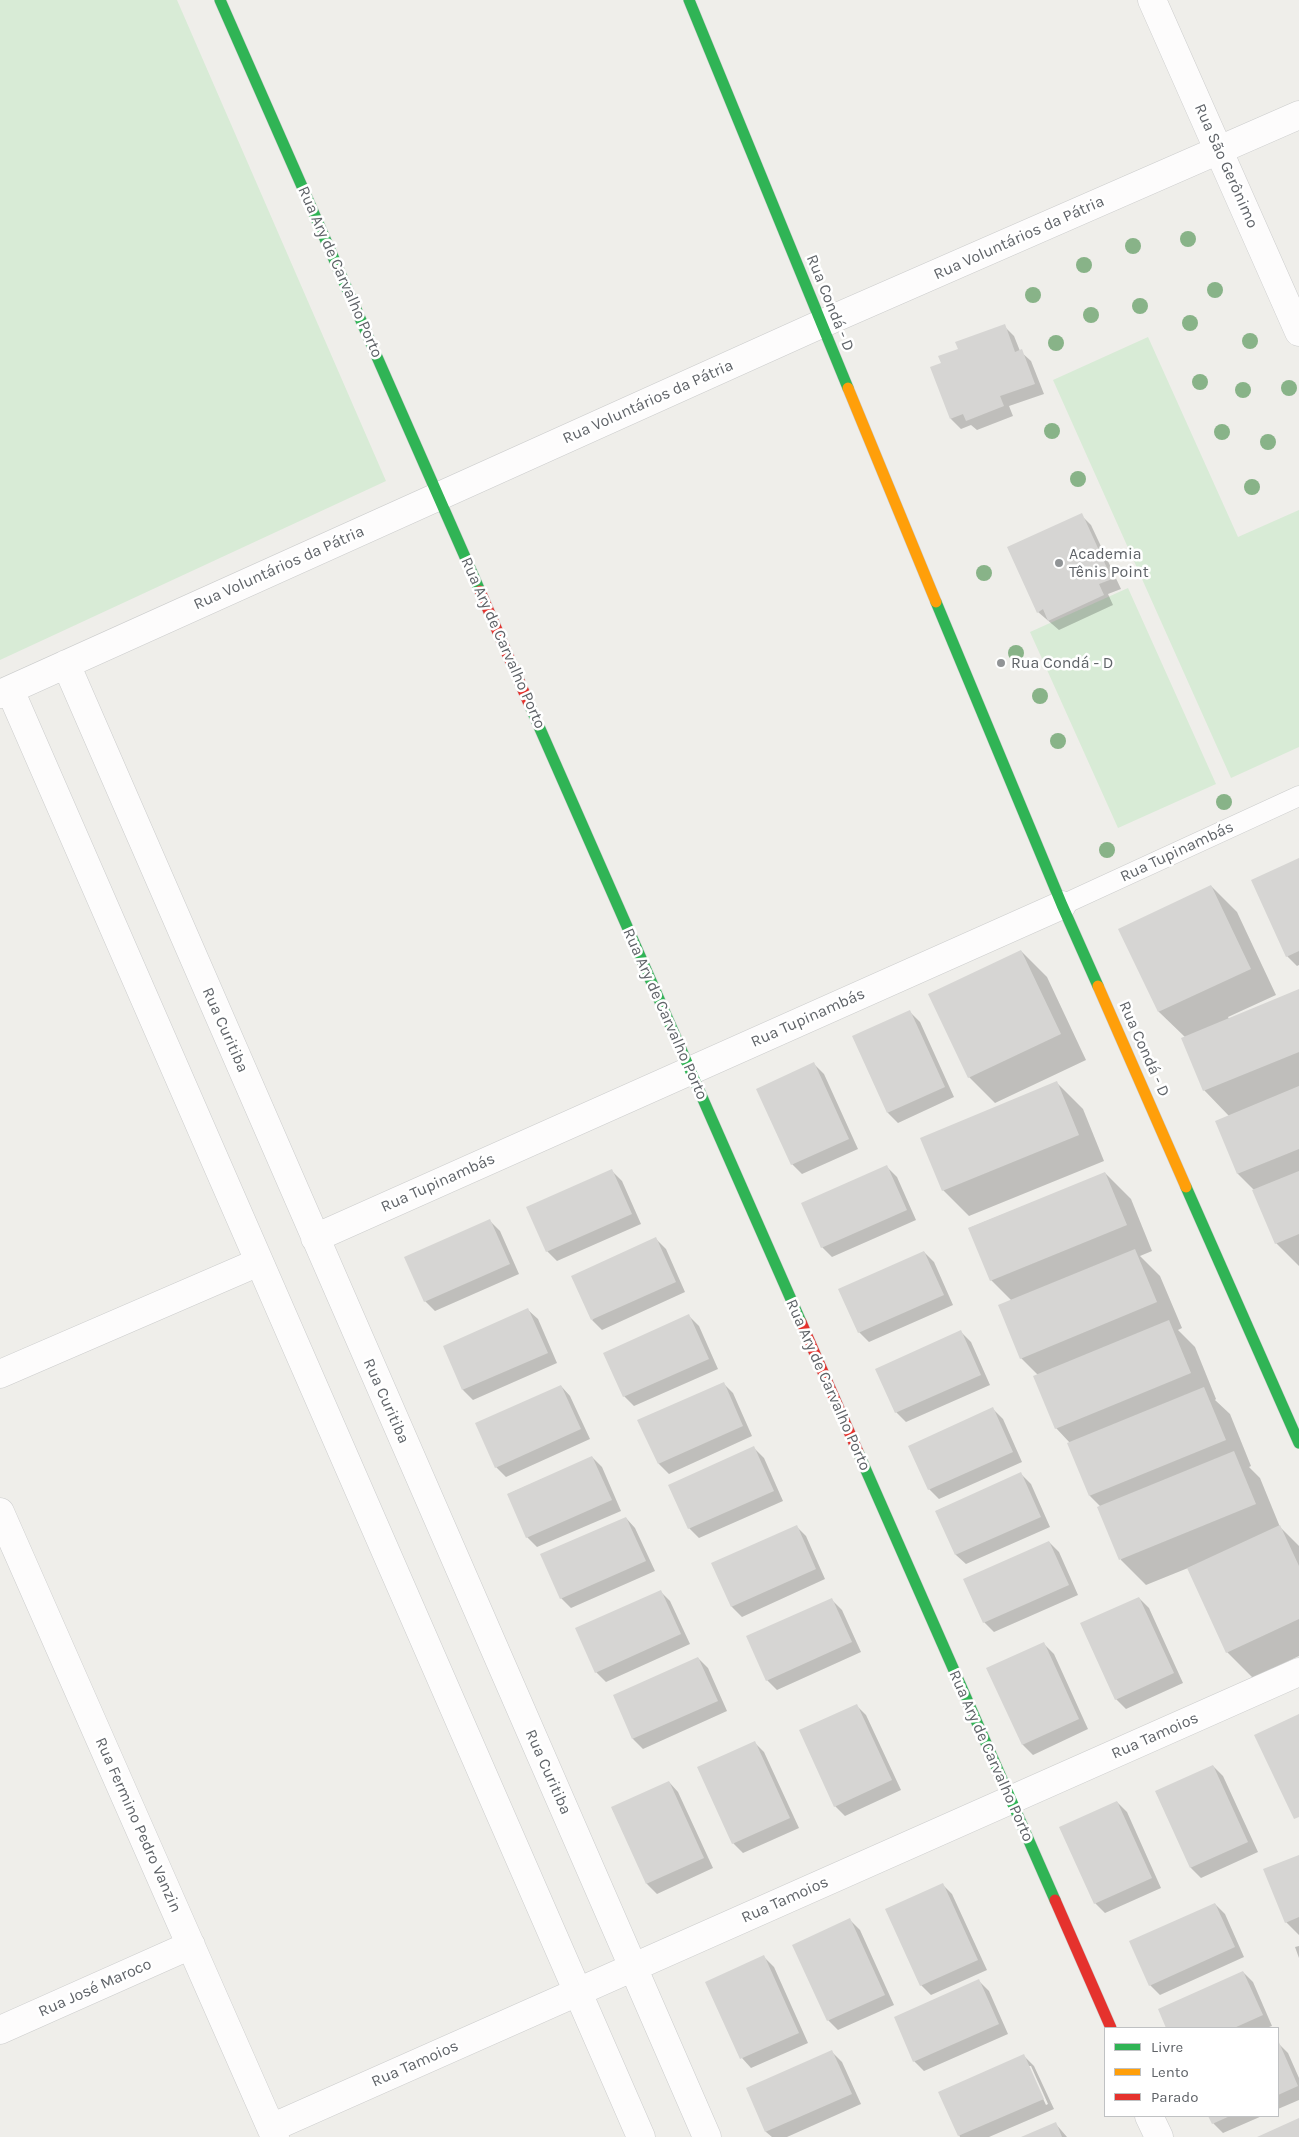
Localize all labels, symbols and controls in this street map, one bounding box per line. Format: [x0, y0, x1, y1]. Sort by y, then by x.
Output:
street label: Rua São Gerônimo [1190, 101, 1262, 231]
street label: Rua Ary de Carvalho Porto [293, 183, 387, 361]
street label: Rua Voluntários da Pátria [931, 192, 1107, 284]
street label: Rua Condá - D [802, 252, 858, 354]
street label: Rua Voluntários da Pátria [560, 356, 736, 448]
street label: Rua Voluntários da Pátria [191, 522, 367, 614]
place label: Academia Tênis Point [1069, 544, 1149, 582]
street label: Rua Ary de Carvalho Porto [456, 554, 550, 732]
marker: Academia Tênis Point [1053, 557, 1065, 569]
place label: Rua Condá - D [1011, 653, 1113, 673]
marker: Rua Condá - D [995, 657, 1007, 669]
street label: Rua Tupinambás [1117, 817, 1237, 887]
street label: Rua Ary de Carvalho Porto [618, 925, 712, 1103]
street label: Rua Curitiba [198, 984, 252, 1076]
street label: Rua Tupinambás [748, 984, 868, 1052]
street label: Rua Condá - D [1114, 998, 1174, 1100]
street label: Rua Tupinambás [378, 1149, 498, 1217]
street label: Rua Ary de Carvalho Porto [781, 1296, 875, 1474]
street label: Rua Curitiba [359, 1355, 413, 1447]
street label: Rua Ary de Carvalho Porto [944, 1667, 1038, 1845]
street label: Rua Tamoios [1109, 1708, 1201, 1764]
street label: Rua Curitiba [521, 1726, 575, 1818]
street label: Rua Fermino Pedro Vanzin [91, 1734, 185, 1916]
street label: Rua Tamoios [739, 1872, 831, 1928]
street label: Rua José Maroco [36, 1954, 154, 2022]
legend [1104, 2027, 1279, 2117]
street label: Rua Tamoios [369, 2036, 461, 2092]
text: Livre [1151, 2038, 1183, 2056]
text: Lento [1151, 2063, 1189, 2081]
text: Parado [1151, 2088, 1198, 2106]

